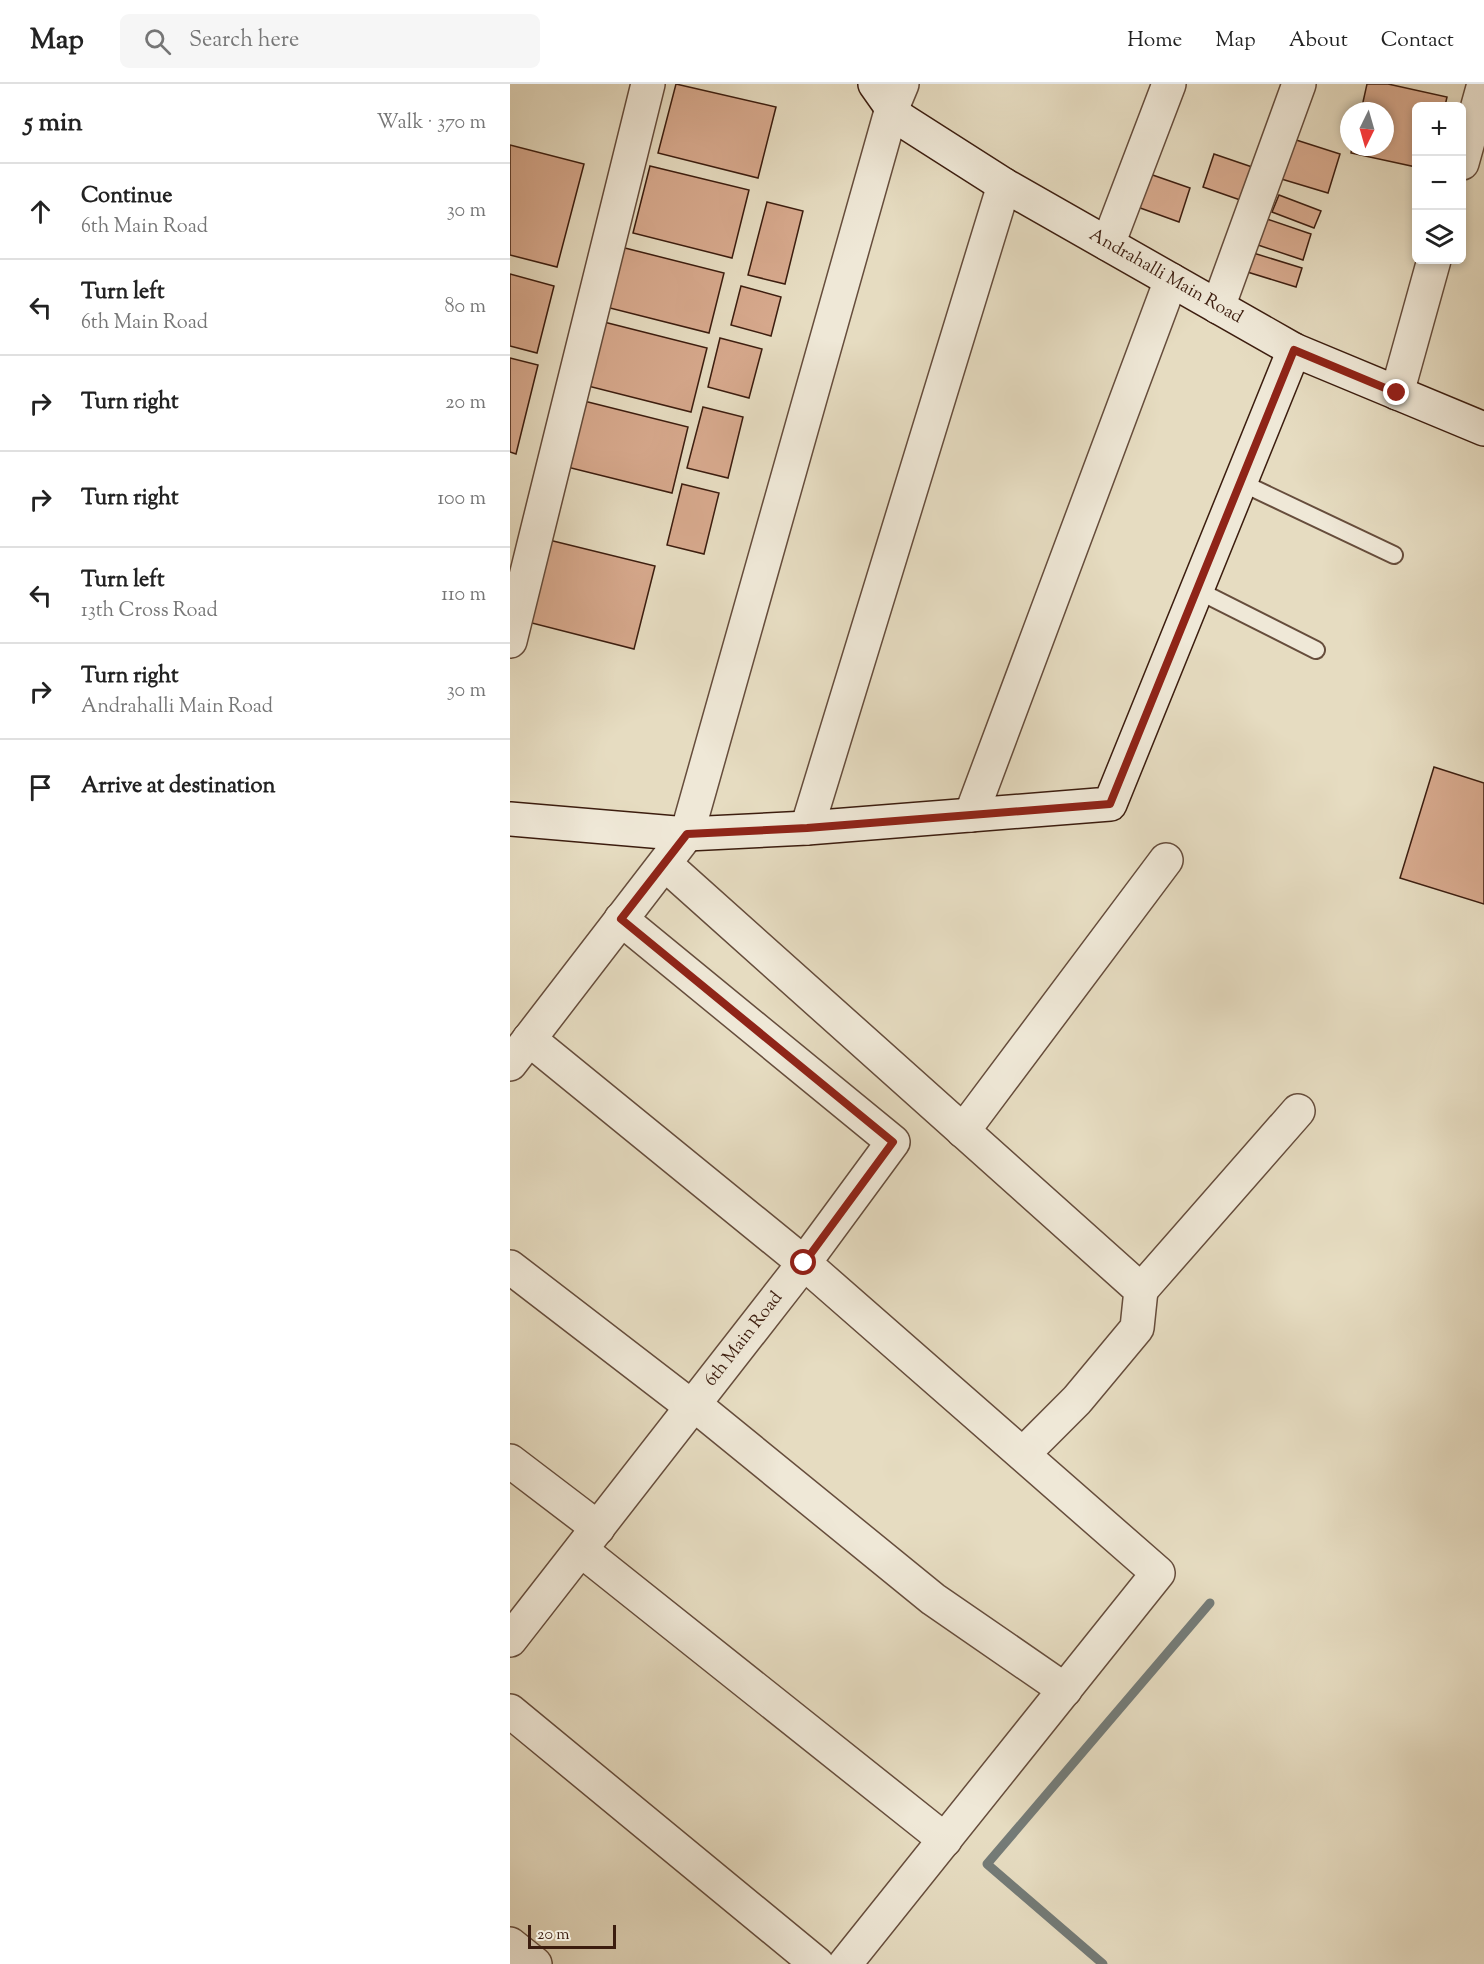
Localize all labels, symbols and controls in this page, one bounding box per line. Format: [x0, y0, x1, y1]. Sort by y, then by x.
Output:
search box [120, 14, 540, 68]
text: Map [30, 21, 84, 61]
icon: search [141, 25, 174, 58]
text: Search here [189, 25, 299, 57]
text: Home [1127, 26, 1182, 56]
text: Map [1215, 26, 1256, 56]
text: About [1289, 26, 1348, 56]
text: Contact [1381, 26, 1454, 56]
north arrow [1340, 102, 1394, 156]
map controls [1412, 102, 1466, 264]
button: + [1412, 102, 1466, 156]
text: 5 min [24, 105, 83, 142]
text: Walk · 370 m [376, 109, 486, 138]
button: − [1412, 156, 1466, 210]
text: Continue [81, 181, 172, 213]
icon: ahead [24, 195, 57, 228]
text: 30 m [447, 197, 486, 226]
button: layers [1412, 210, 1466, 264]
text: 6th Main Road [81, 213, 208, 242]
street label: Andrahalli Main Road [1084, 223, 1247, 331]
text: Turn left [81, 277, 164, 309]
icon: left [24, 291, 57, 324]
text: 80 m [445, 293, 486, 322]
text: 6th Main Road [81, 309, 208, 338]
route end [1383, 379, 1409, 405]
icon: right [24, 387, 57, 420]
text: Turn right [81, 387, 178, 419]
text: 20 m [445, 389, 486, 418]
icon: right [24, 483, 57, 516]
text: Turn right [81, 483, 178, 515]
text: 100 m [437, 485, 486, 514]
text: Turn left [81, 565, 164, 597]
icon: left [24, 579, 57, 612]
text: 110 m [441, 581, 486, 610]
text: 13th Cross Road [81, 597, 218, 626]
text: Turn right [81, 661, 178, 693]
icon: right [24, 675, 57, 708]
text: 30 m [447, 677, 486, 706]
text: Andrahalli Main Road [81, 693, 273, 722]
icon: arrive [24, 771, 57, 804]
text: Arrive at destination [81, 771, 276, 803]
route start [790, 1249, 816, 1275]
street label: 6th Main Road [699, 1286, 790, 1393]
scale bar [528, 1922, 616, 1950]
text: 20 m [537, 1924, 570, 1947]

